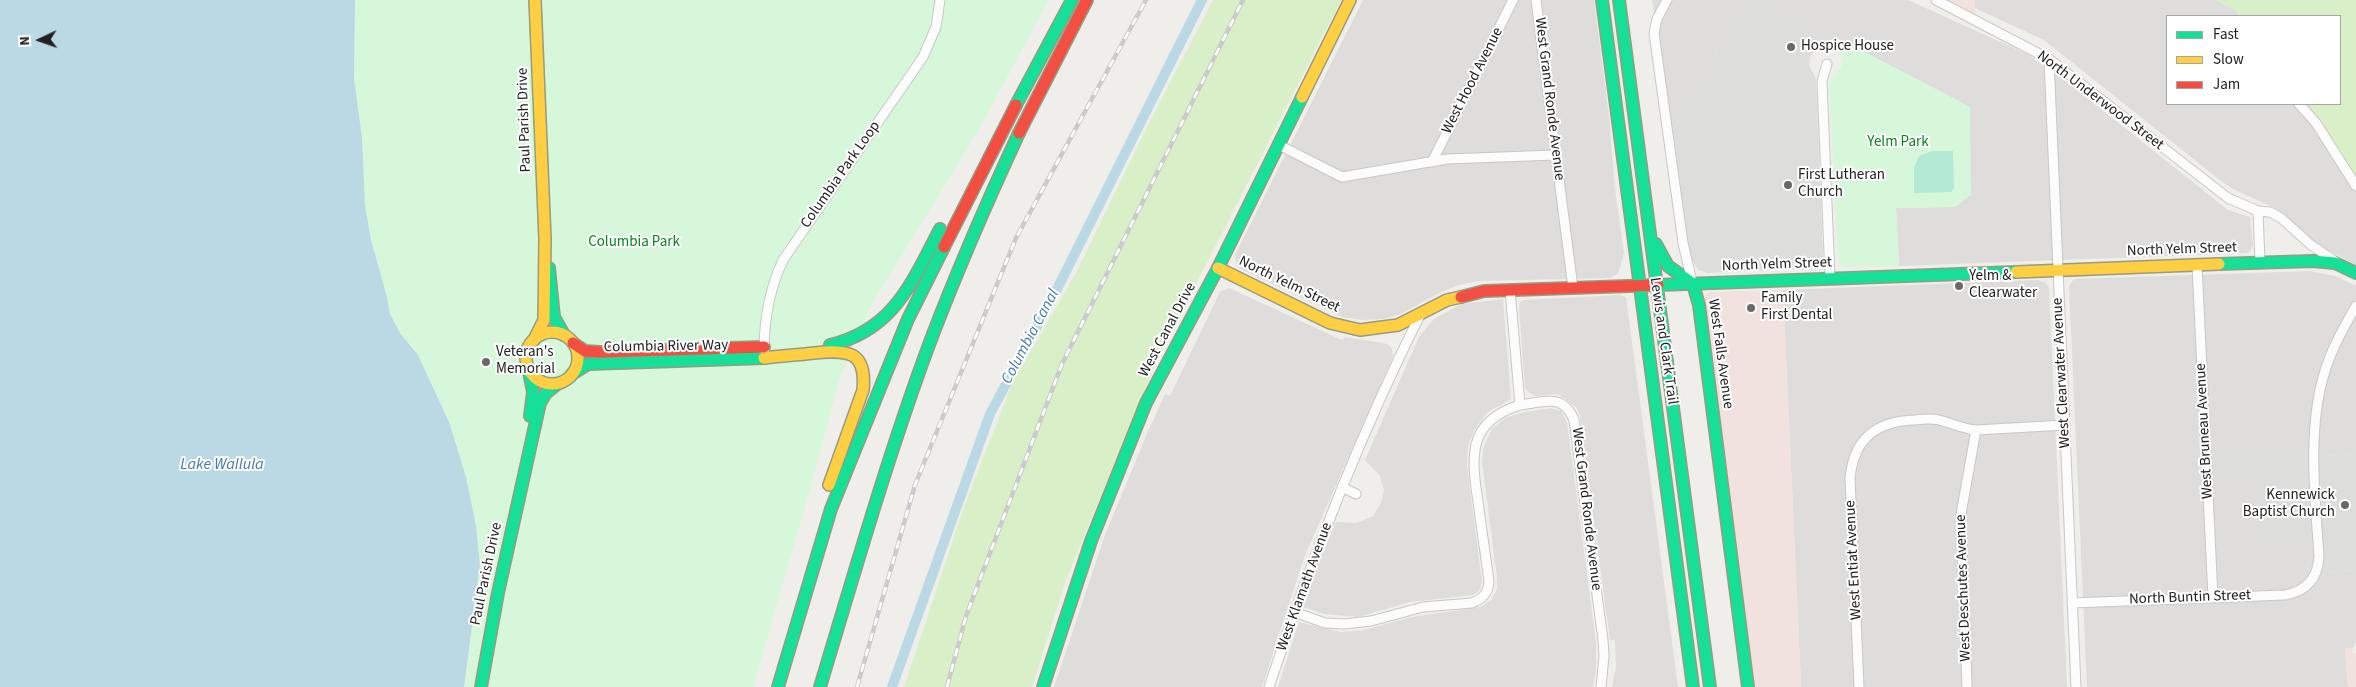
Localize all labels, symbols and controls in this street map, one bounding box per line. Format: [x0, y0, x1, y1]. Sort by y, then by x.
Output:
north arrow [15, 15, 65, 65]
legend [2166, 15, 2341, 105]
street label: West Grand Ronde Avenue [1530, 16, 1568, 182]
text: Fast [2213, 24, 2239, 45]
street label: West Hood Avenue [1438, 25, 1508, 137]
text: N [15, 36, 35, 46]
place label: Hospice House [1801, 38, 1894, 56]
marker: Hospice House [1785, 41, 1797, 53]
street label: North Underwood Street [2033, 47, 2167, 155]
text: Slow [2213, 49, 2244, 70]
street label: Paul Parish Drive [514, 67, 536, 173]
text: Jam [2213, 74, 2240, 95]
street label: Columbia Park Loop [797, 118, 885, 232]
park label: Yelm Park [1867, 134, 1929, 152]
place label: First Lutheran Church [1798, 167, 1885, 202]
marker: First Lutheran Church [1782, 179, 1794, 191]
park label: Columbia Park [588, 234, 680, 252]
street label: North Yelm Street [2127, 239, 2237, 261]
street label: North Yelm Street [1236, 253, 1342, 317]
street label: North Yelm Street [1722, 254, 1832, 276]
place label: Yelm & Clearwater [1969, 268, 2037, 303]
street label: Lewis and Clark Trail [1645, 276, 1681, 406]
street label: West Canal Drive [1136, 280, 1200, 380]
marker: Yelm & Clearwater [1953, 280, 1965, 292]
water label: Columbia Canal [998, 286, 1064, 388]
place label: Family First Dental [1761, 290, 1832, 325]
street label: West Clearwater Avenue [2049, 297, 2075, 449]
street label: West Falls Avenue [1703, 298, 1737, 410]
marker: Family First Dental [1745, 302, 1757, 314]
street label: Columbia River Way [604, 337, 728, 357]
place label: Veteran's Memorial [496, 344, 555, 379]
marker: Veteran's Memorial [480, 356, 492, 368]
street label: West Bruneau Avenue [2192, 363, 2218, 499]
street label: West Grand Ronde Avenue [1567, 426, 1605, 592]
water label: Lake Wallula [180, 455, 264, 475]
place label: Kennewick Baptist Church [2243, 487, 2335, 522]
marker: Kennewick Baptist Church [2339, 499, 2351, 511]
street label: West Entiat Avenue [1842, 500, 1866, 620]
street label: West Deschutes Avenue [1952, 514, 1976, 662]
street label: West Klamath Avenue [1273, 520, 1337, 654]
street label: Paul Parish Drive [467, 521, 507, 627]
street label: North Buntin Street [2129, 587, 2251, 609]

